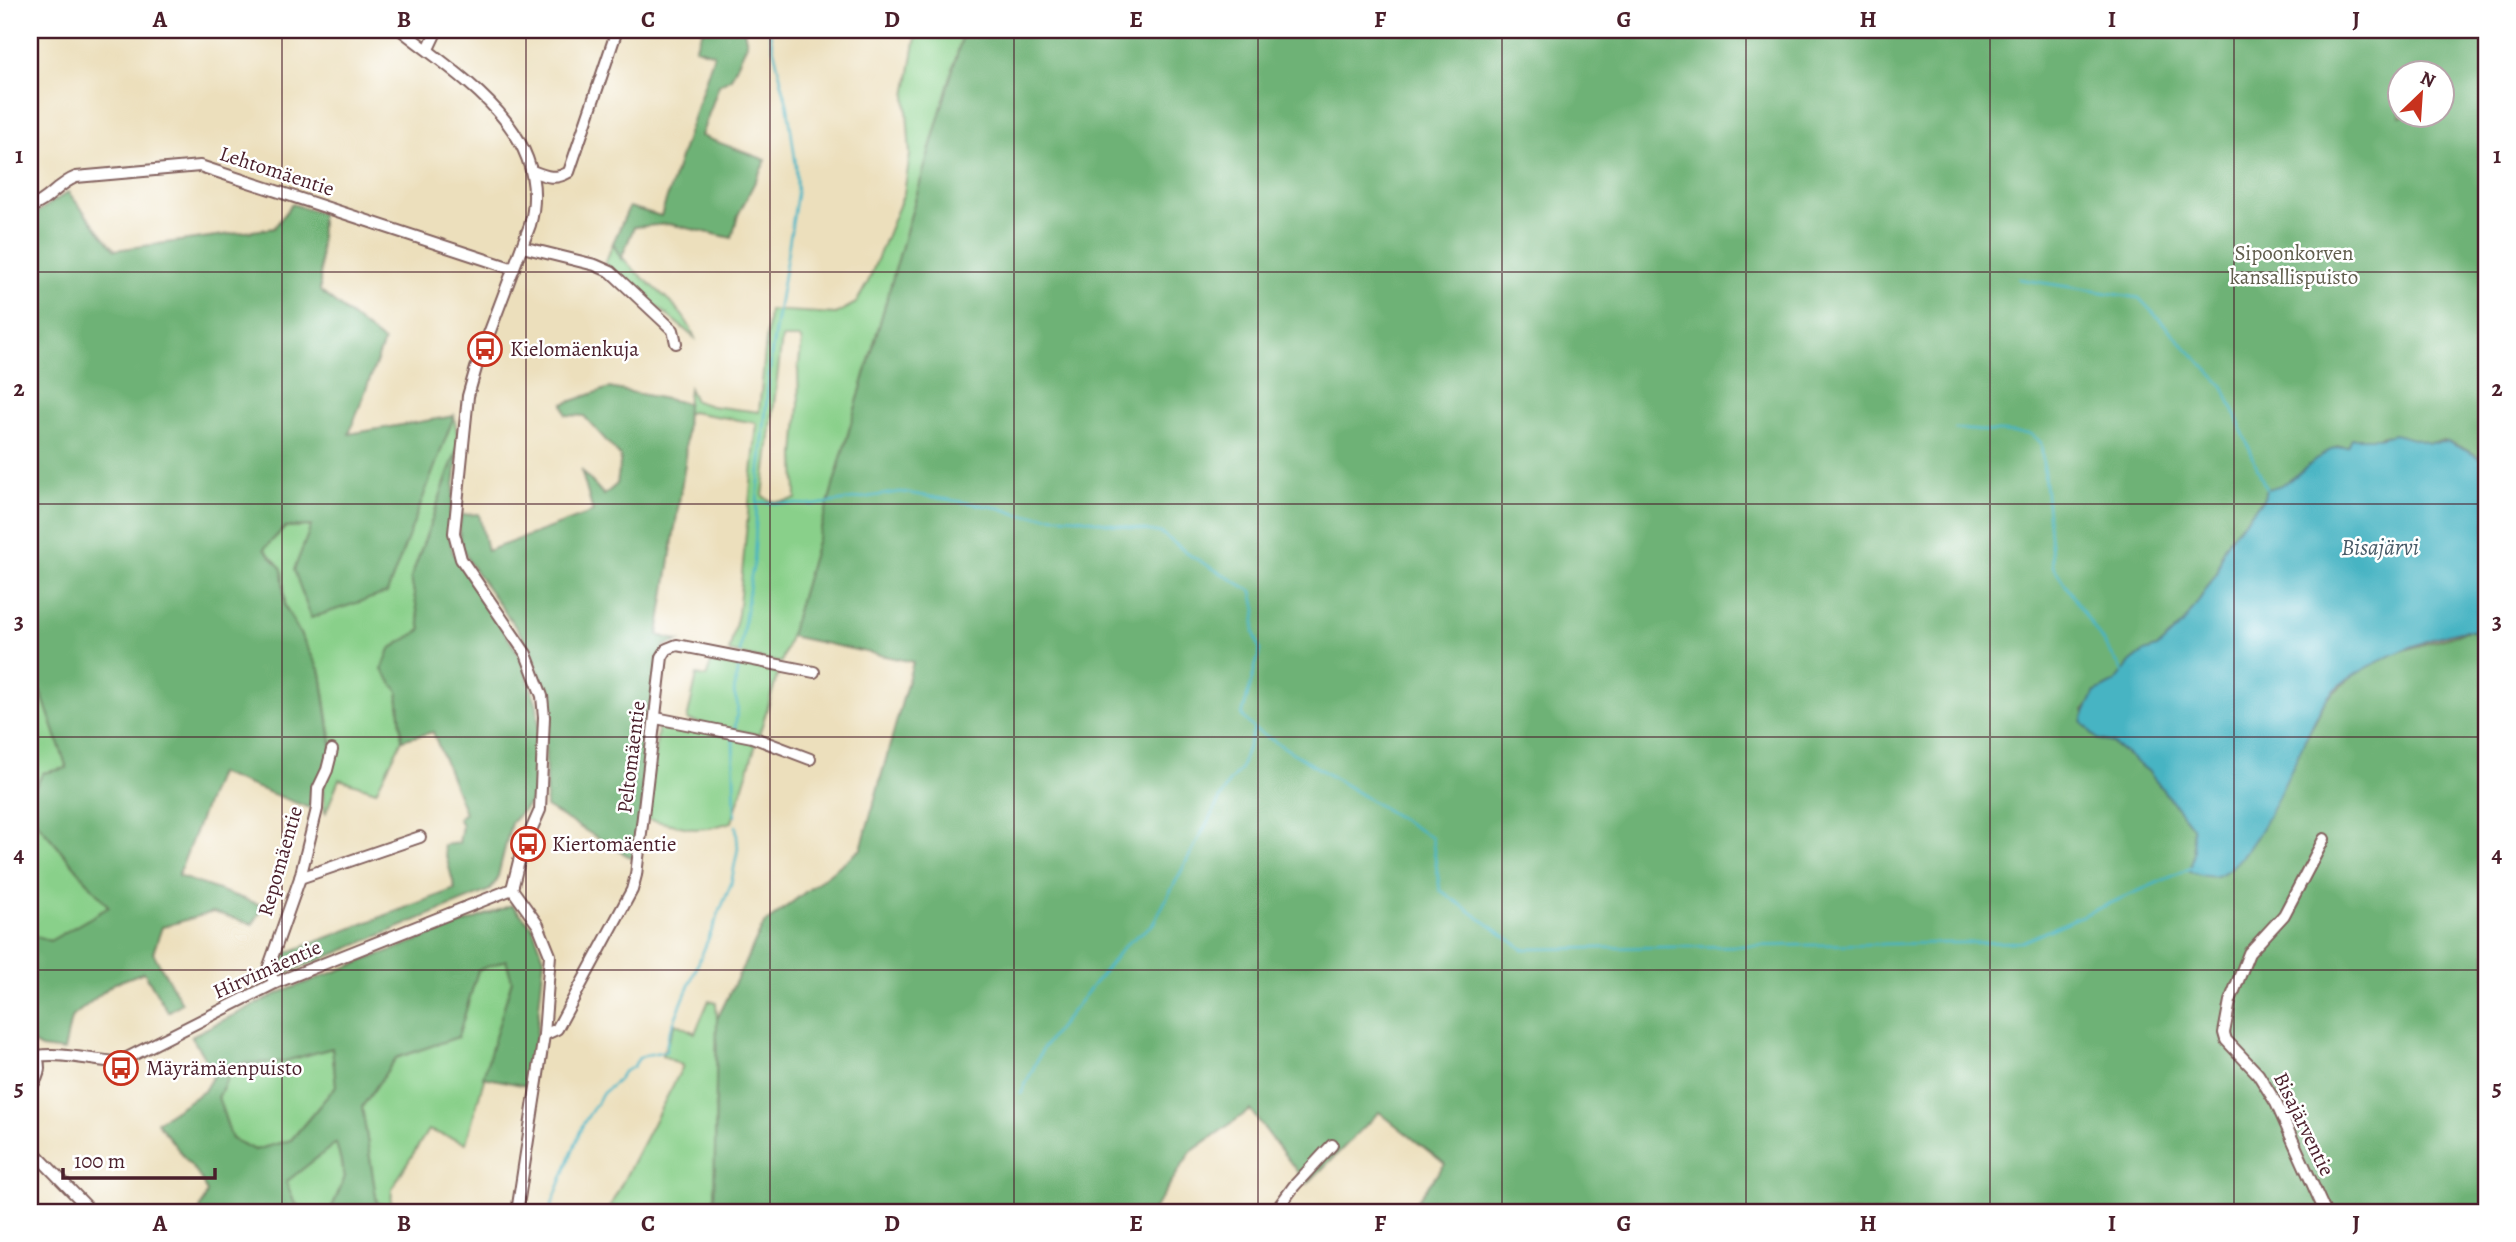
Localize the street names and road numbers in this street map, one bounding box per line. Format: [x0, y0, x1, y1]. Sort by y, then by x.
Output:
street label: Lehtomäentie [216, 139, 338, 203]
street label: Peltomäentie [610, 699, 652, 815]
street label: Repomäentie [251, 803, 309, 919]
street label: Hirvimäentie [208, 933, 326, 1005]
street label: Bisajärventie [2267, 1068, 2341, 1180]

